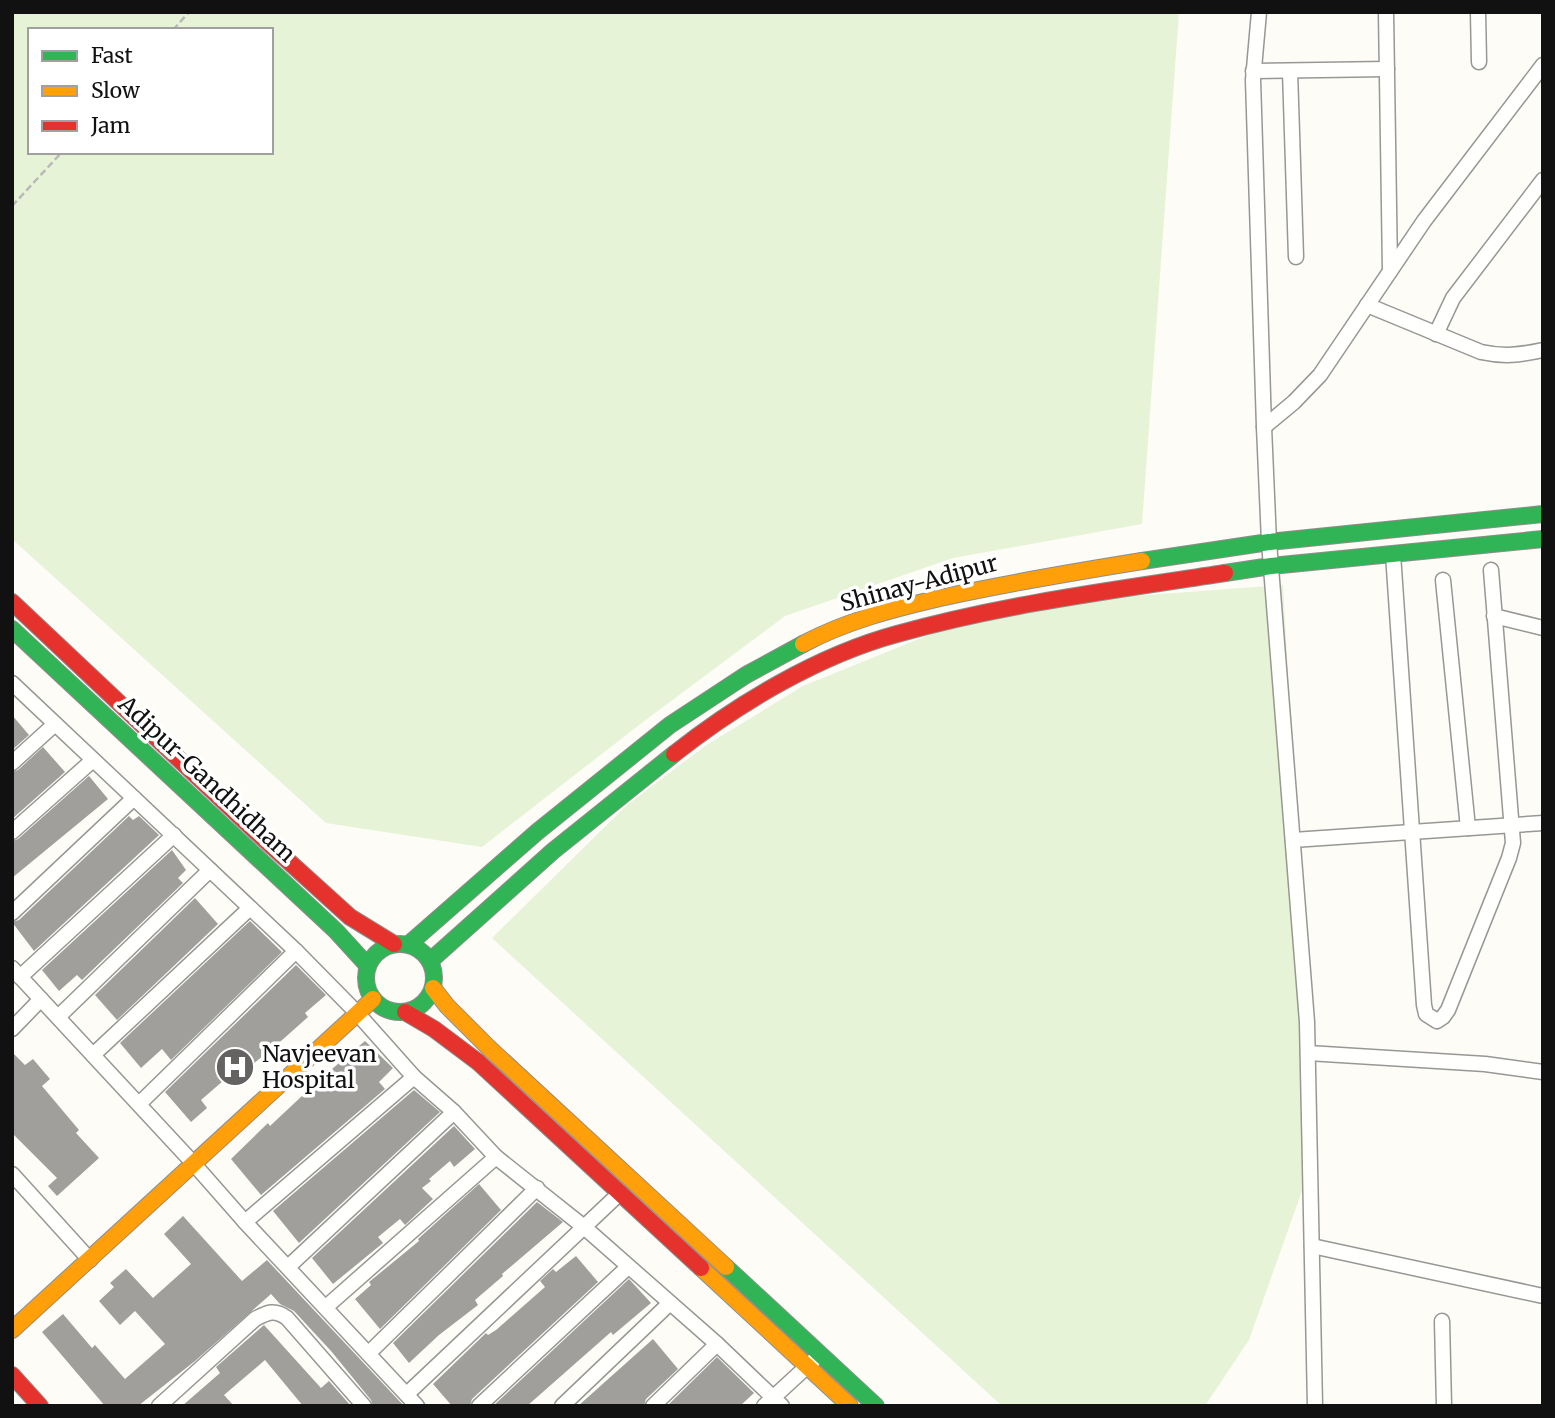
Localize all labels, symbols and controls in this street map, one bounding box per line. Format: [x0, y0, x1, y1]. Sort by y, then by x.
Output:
legend [28, 28, 273, 154]
text: Fast [91, 42, 133, 69]
text: Slow [91, 77, 140, 104]
text: Jam [90, 112, 130, 139]
street label: Shinay-Adipur [837, 548, 1001, 617]
street label: Adipur-Gandhidham [112, 688, 302, 868]
place label: Navjeevan Hospital [262, 1039, 377, 1094]
hospital icon: Navjeevan Hospital [214, 1046, 256, 1088]

